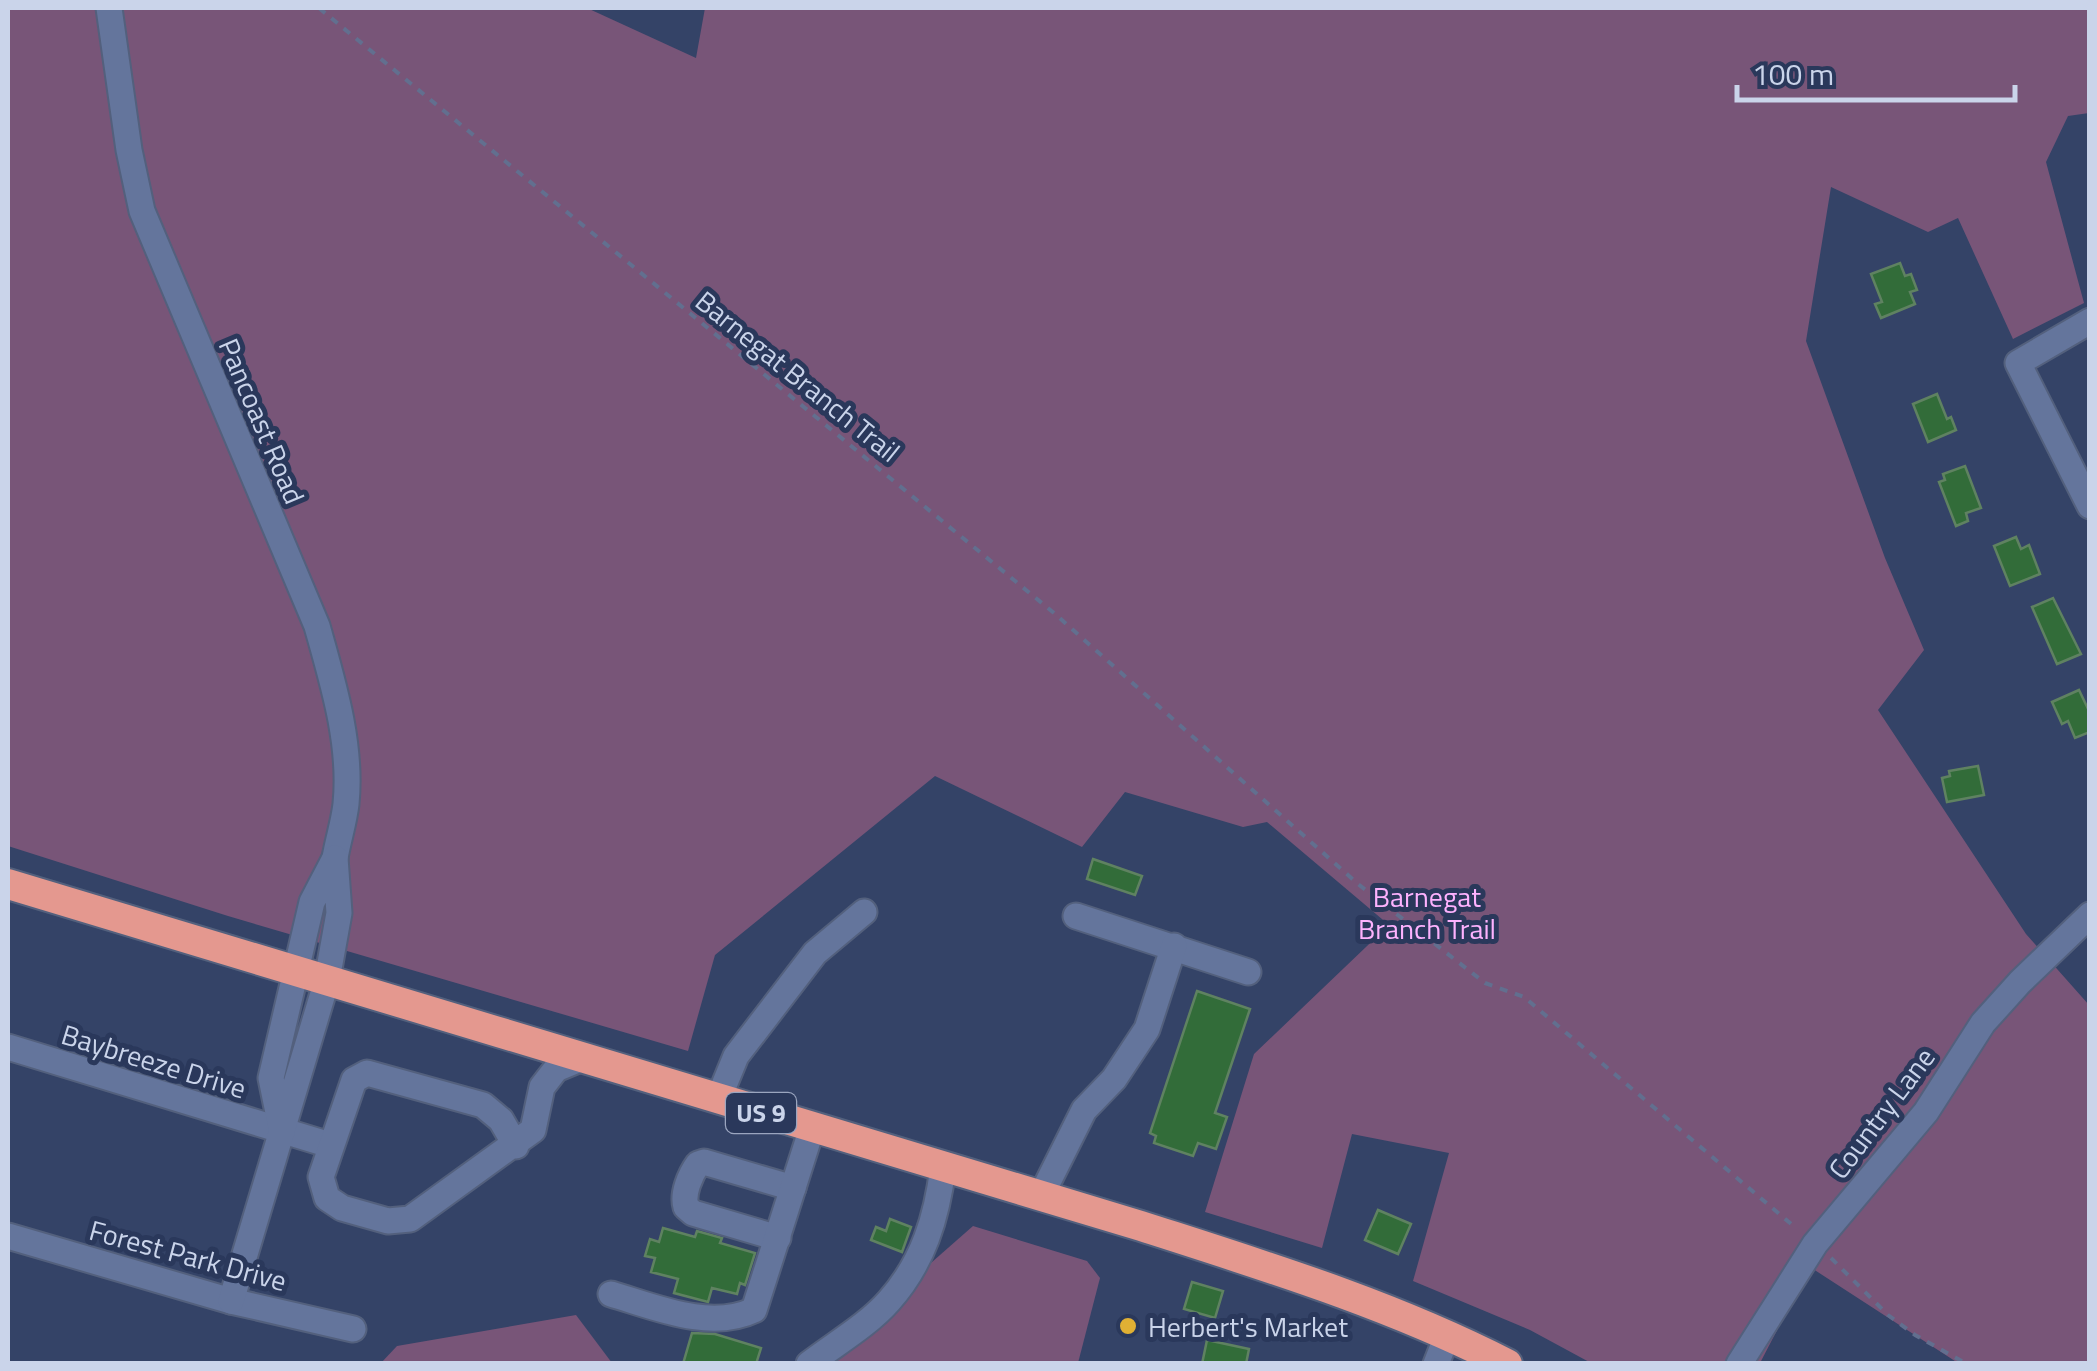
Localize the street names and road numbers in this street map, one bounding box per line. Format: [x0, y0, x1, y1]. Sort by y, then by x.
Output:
street label: Barnegat Branch Trail [686, 280, 910, 472]
street label: Pancoast Road [208, 332, 316, 510]
street label: Baybreeze Drive [56, 1012, 252, 1110]
street label: Country Lane [1817, 1038, 1945, 1188]
road number: US 9 [726, 1093, 796, 1133]
street label: Forest Park Drive [85, 1208, 291, 1302]

